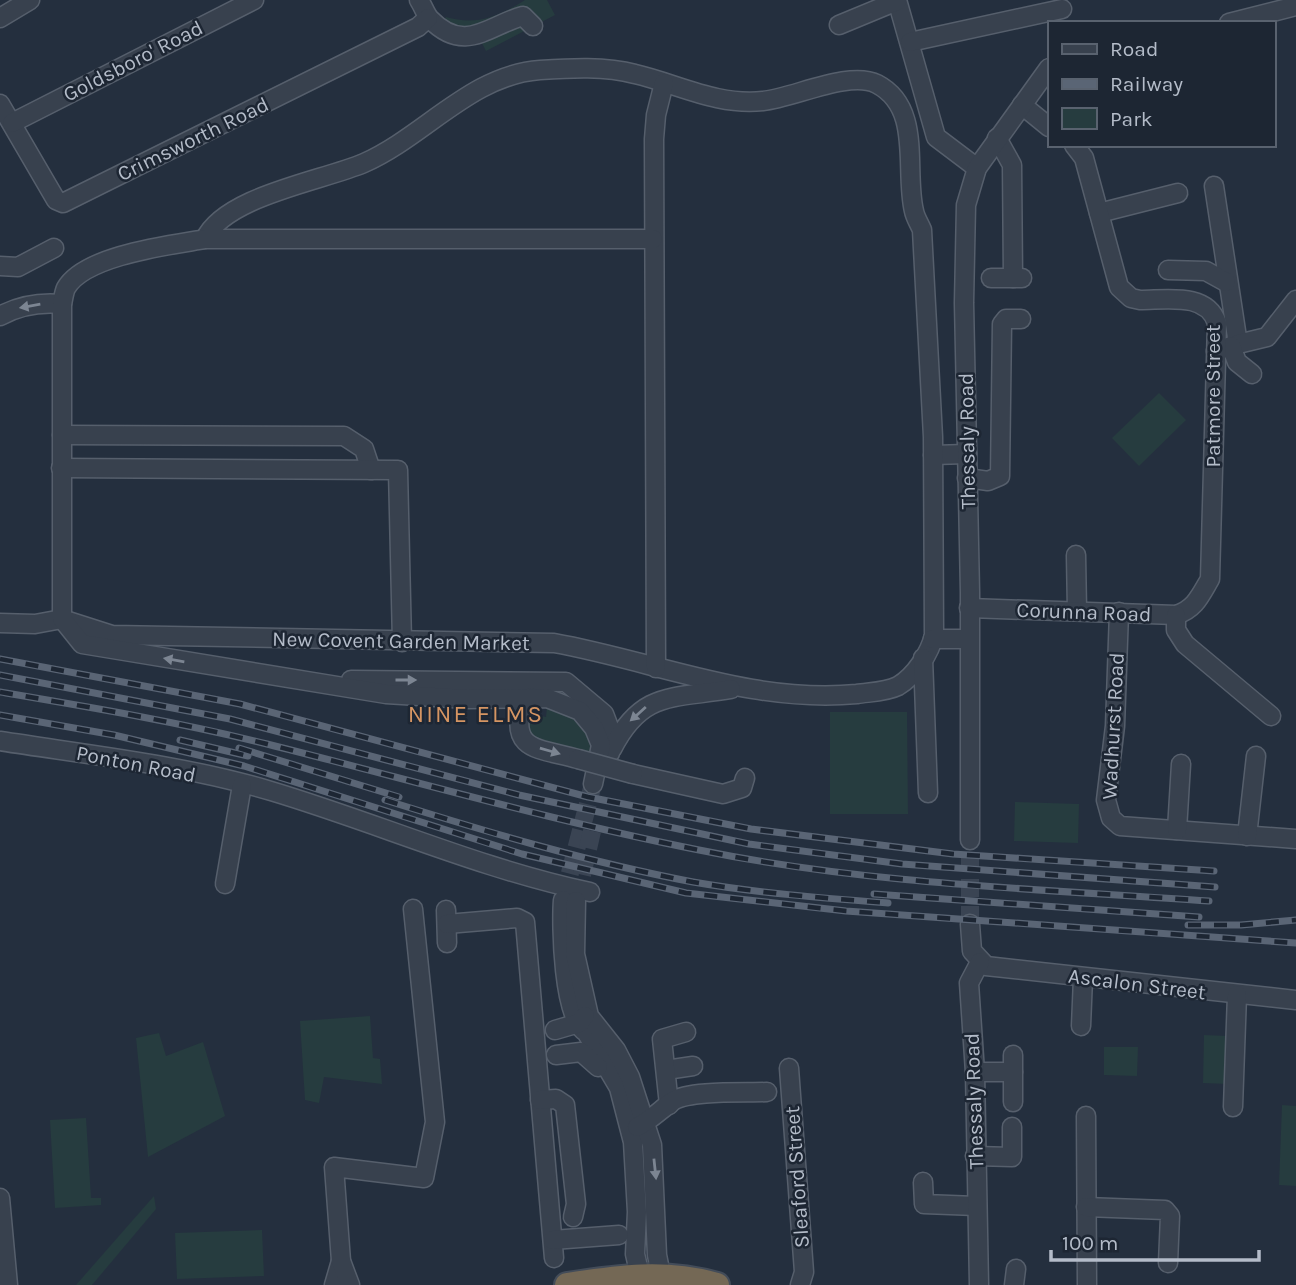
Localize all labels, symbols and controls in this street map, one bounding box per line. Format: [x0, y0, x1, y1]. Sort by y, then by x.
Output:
street label: Goldsboro' Road [59, 15, 207, 107]
legend [1048, 21, 1275, 147]
text: Road [1110, 37, 1158, 61]
text: Railway [1110, 72, 1183, 96]
street label: Crimsworth Road [113, 92, 273, 186]
text: Park [1110, 107, 1153, 131]
one-way arrow [19, 300, 41, 311]
street label: Patmore Street [1201, 324, 1225, 468]
street label: Thessaly Road [954, 373, 980, 509]
street label: Corunna Road [1016, 598, 1152, 626]
street label: New Covent Garden Market [272, 627, 530, 655]
street label: Wadhurst Road [1097, 652, 1129, 800]
one-way arrow [163, 654, 185, 665]
one-way arrow [395, 674, 417, 686]
district label: NINE ELMS [408, 700, 544, 728]
one-way arrow [629, 706, 647, 722]
street label: Ponton Road [74, 741, 198, 787]
one-way arrow [539, 746, 561, 757]
street label: Ascalon Street [1067, 964, 1207, 1004]
street label: Thessaly Road [960, 1032, 988, 1170]
street label: Sleaford Street [780, 1105, 814, 1249]
one-way arrow [650, 1158, 661, 1180]
scale bar [1051, 1218, 1259, 1262]
text: 100 m [1062, 1231, 1119, 1255]

